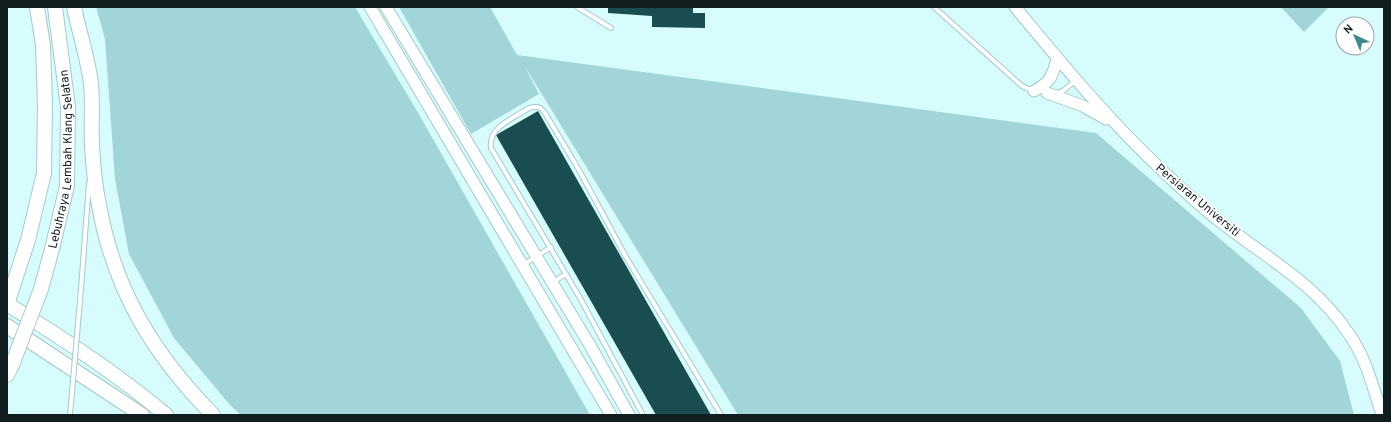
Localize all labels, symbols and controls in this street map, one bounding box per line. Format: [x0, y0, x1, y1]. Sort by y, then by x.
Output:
north arrow [1335, 16, 1375, 56]
text: N [1341, 22, 1356, 37]
street label: Lebuhraya Lembah Klang Selatan [45, 69, 77, 250]
street label: Persiaran Universiti [1152, 161, 1243, 241]

